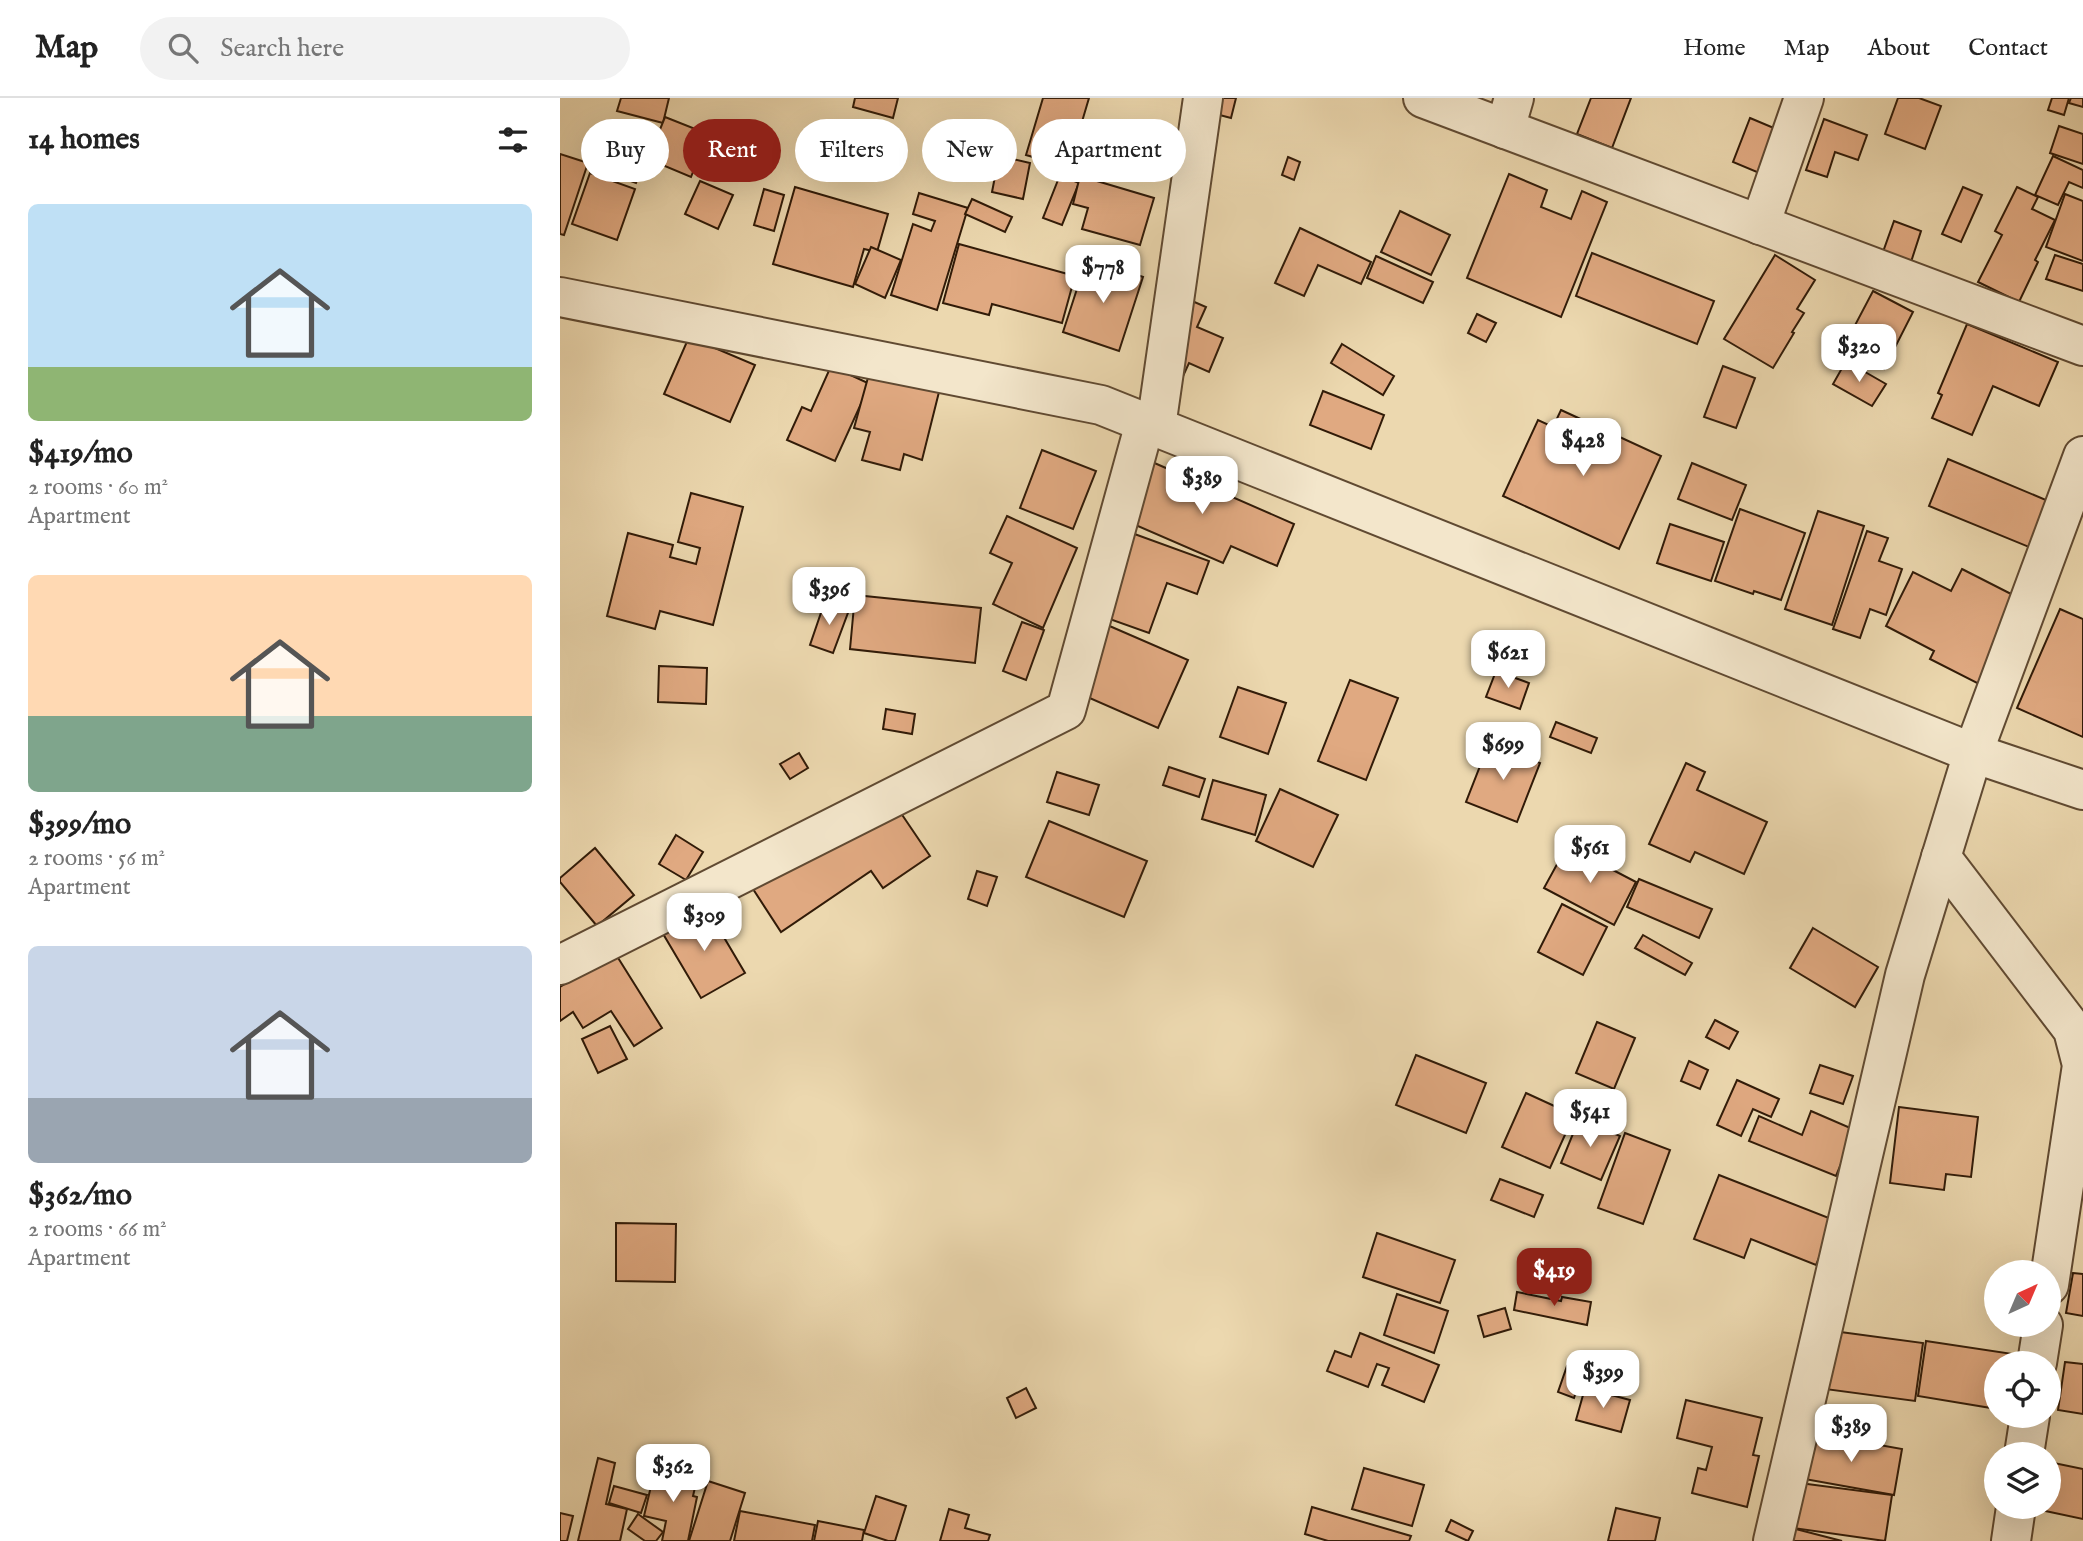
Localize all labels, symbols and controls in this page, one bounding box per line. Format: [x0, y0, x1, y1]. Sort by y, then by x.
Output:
search box [140, 17, 630, 80]
text: Map [35, 27, 98, 69]
icon: search [164, 29, 202, 67]
text: Search here [220, 32, 344, 65]
text: Home [1683, 33, 1746, 64]
text: Map [1784, 33, 1830, 64]
text: About [1868, 33, 1930, 64]
text: Contact [1968, 33, 2048, 64]
chip: Buy [581, 119, 669, 182]
chip: Rent [683, 119, 781, 182]
chip: Filters [795, 119, 908, 182]
chip: New [922, 119, 1017, 182]
chip: Apartment [1031, 119, 1186, 182]
text: 14 homes [28, 121, 140, 159]
icon: filters [494, 121, 532, 159]
pin: $778 [1062, 246, 1144, 305]
icon: home [217, 250, 343, 376]
text: $778 [1081, 253, 1125, 282]
pin: $320 [1818, 324, 1900, 384]
text: $320 [1837, 332, 1881, 361]
pin: $428 [1542, 418, 1624, 478]
text: $428 [1561, 426, 1605, 455]
text: $419/mo [28, 435, 133, 473]
pin: $389 [1161, 456, 1243, 516]
text: $389 [1182, 464, 1222, 493]
text: 2 rooms · 60 m² [28, 473, 168, 502]
text: Apartment [28, 502, 131, 531]
pin: $396 [788, 568, 870, 627]
text: $396 [808, 575, 850, 604]
icon: home [217, 621, 343, 747]
pin: $621 [1467, 630, 1549, 690]
text: $621 [1487, 638, 1529, 667]
pin: $699 [1462, 722, 1544, 782]
text: $699 [1482, 730, 1524, 759]
text: $399/mo [28, 806, 131, 844]
pin: $561 [1549, 826, 1631, 885]
text: $561 [1570, 833, 1610, 862]
text: 2 rooms · 56 m² [28, 844, 165, 873]
text: Apartment [28, 873, 131, 902]
pin: $309 [663, 894, 745, 953]
text: $309 [683, 901, 725, 930]
icon: home [217, 992, 343, 1118]
pin: $541 [1549, 1090, 1631, 1149]
text: $541 [1570, 1097, 1610, 1126]
text: $362/mo [28, 1177, 132, 1215]
text: 2 rooms · 66 m² [28, 1215, 167, 1244]
text: Apartment [28, 1244, 131, 1273]
pin: $419 [1513, 1248, 1595, 1308]
text: $419 [1533, 1256, 1575, 1285]
north arrow [1984, 1260, 2062, 1337]
map controls [1984, 1260, 2061, 1519]
pin: $399 [1562, 1350, 1644, 1410]
button: locate [1984, 1351, 2061, 1428]
text: $399 [1582, 1358, 1624, 1387]
pin: $389 [1810, 1404, 1892, 1464]
text: $389 [1831, 1412, 1871, 1441]
button: layers [1984, 1442, 2061, 1519]
pin: $362 [632, 1444, 714, 1504]
text: $362 [652, 1452, 694, 1481]

